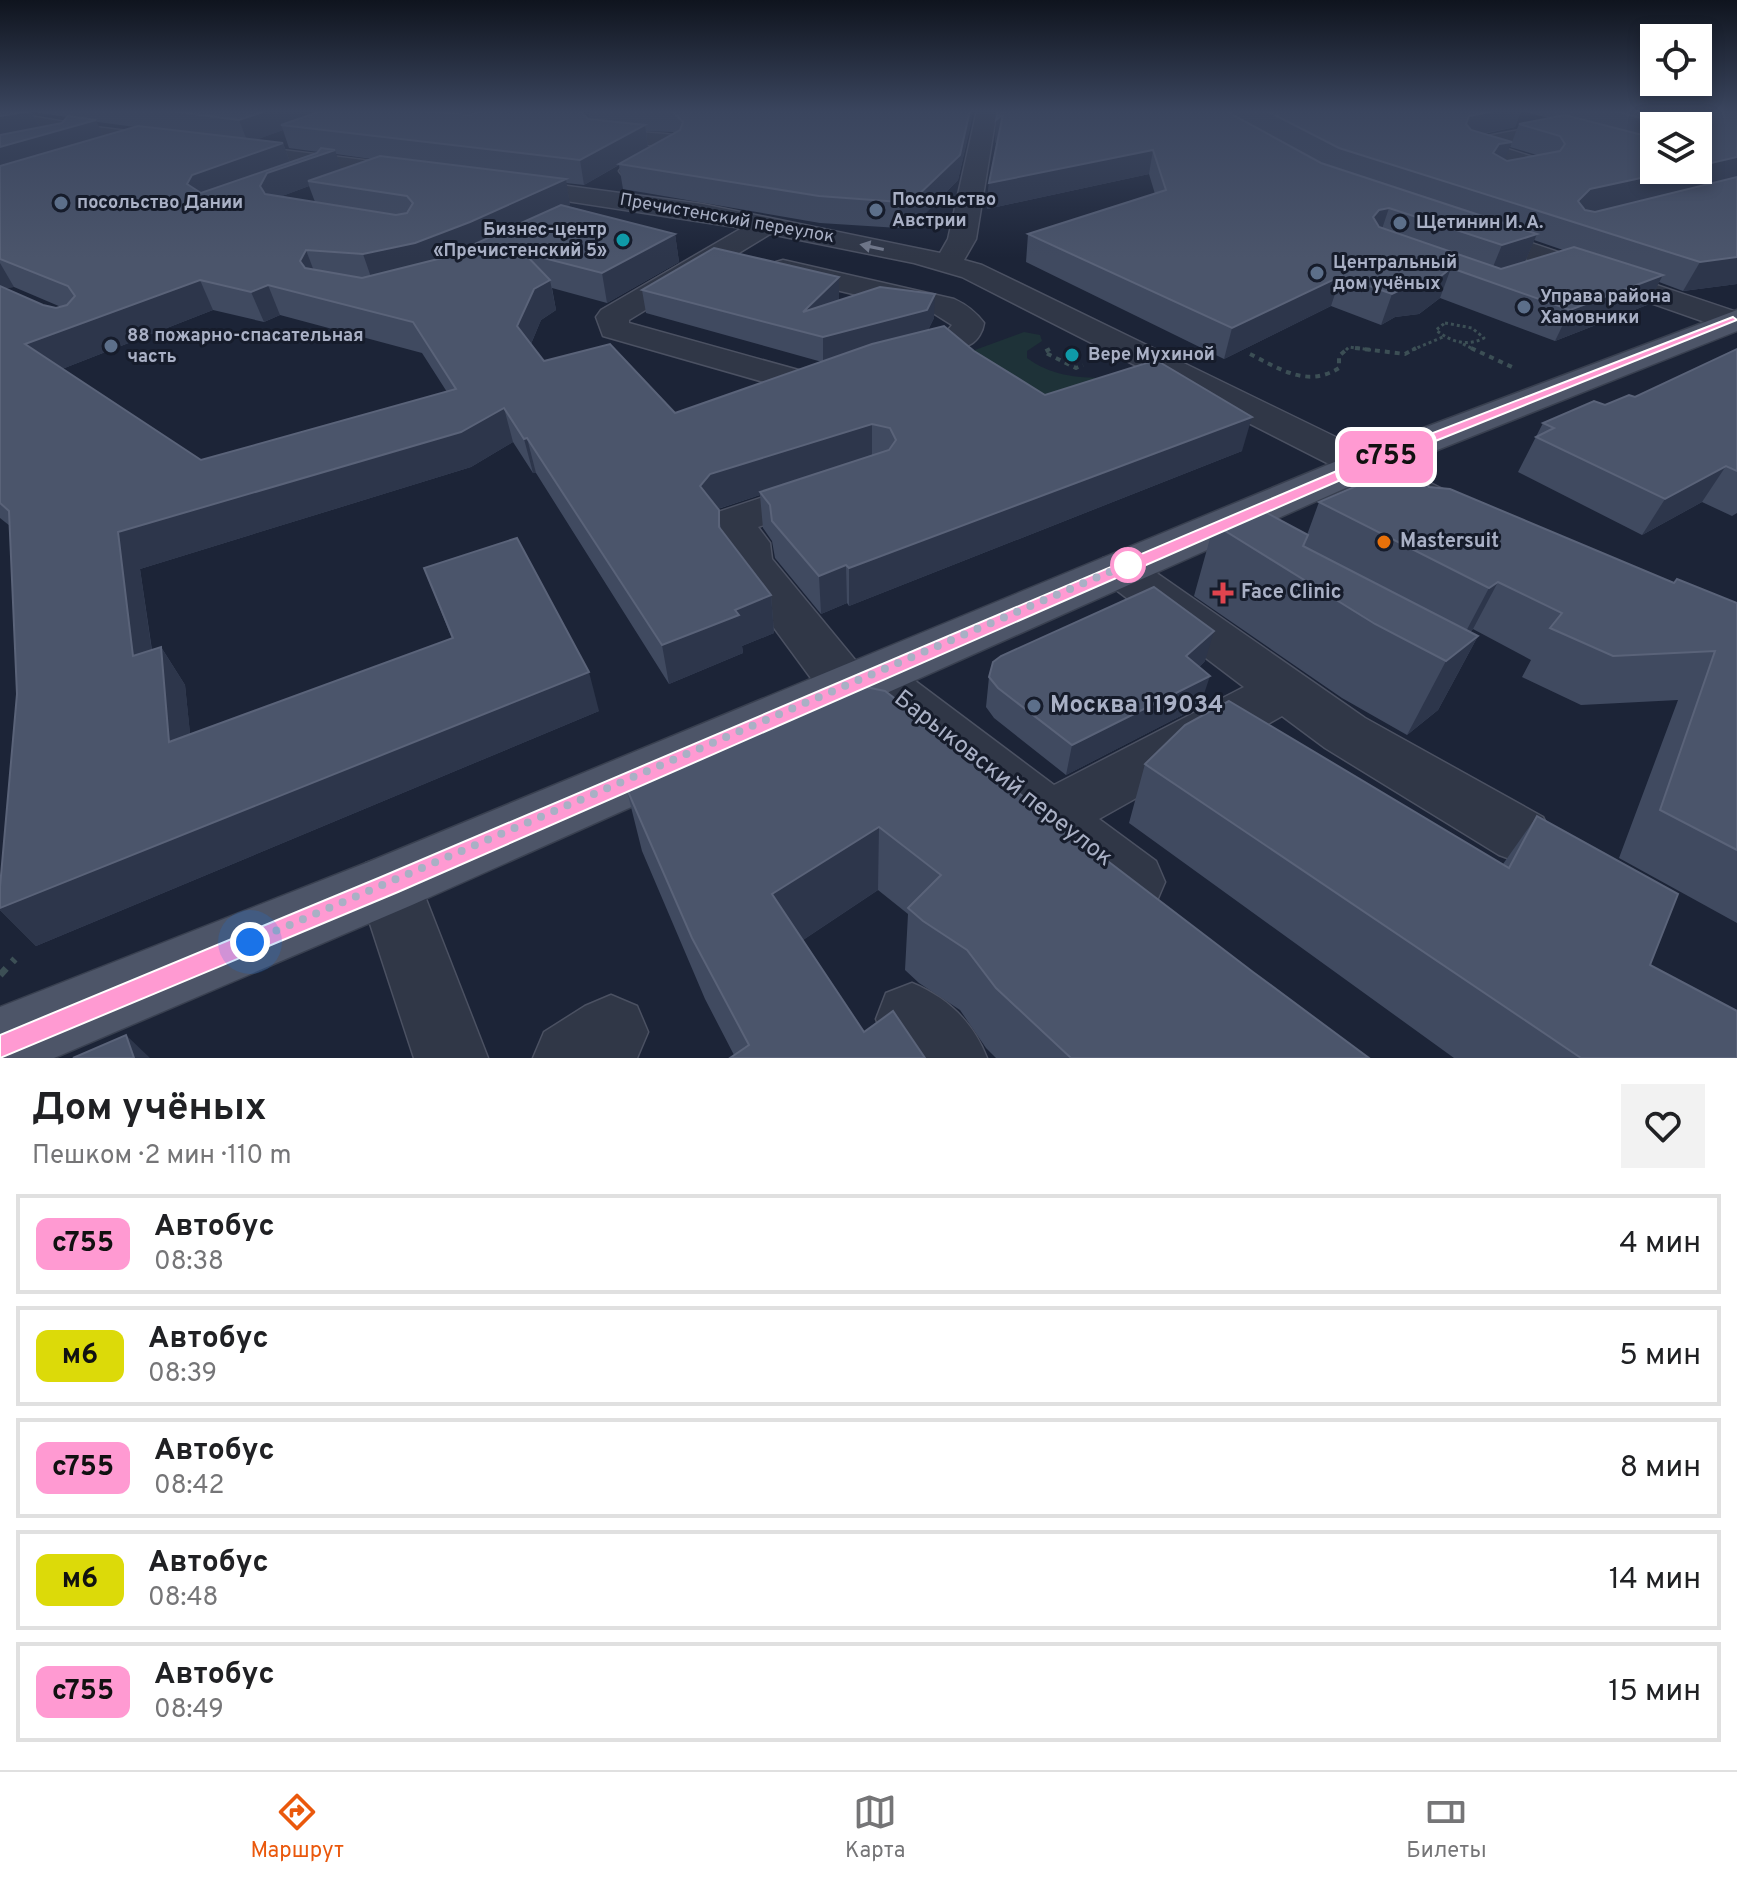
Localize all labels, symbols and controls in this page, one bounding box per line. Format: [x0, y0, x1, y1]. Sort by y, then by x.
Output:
map controls [1640, 24, 1712, 184]
button: locate [1640, 24, 1712, 96]
button: layers [1640, 112, 1712, 184]
street label: Пречистенский переулок [618, 189, 836, 249]
place label: Посольство Австрии [892, 189, 996, 233]
place label: посольство Дании [77, 192, 243, 215]
marker: посольство Дании [52, 194, 70, 212]
marker: Посольство Австрии [867, 201, 885, 219]
place label: Щетинин И. А. [1416, 212, 1543, 235]
marker: Щетинин И. А. [1391, 214, 1409, 232]
place label: Бизнес-центр «Пречистенский 5» [433, 219, 607, 263]
marker: Бизнес-центр «Пречистенский 5» [614, 231, 632, 249]
one-way arrow [860, 240, 885, 253]
place label: Центральный дом учёных [1333, 252, 1457, 296]
marker: Центральный дом учёных [1308, 264, 1326, 282]
place label: Управа района Хамовники [1540, 286, 1671, 330]
marker: Управа района Хамовники [1515, 298, 1533, 316]
place label: 88 пожарно-спасательная часть [127, 325, 364, 369]
marker: 88 пожарно-спасательная часть [102, 337, 120, 355]
place label: Вере Мухиной [1088, 344, 1215, 367]
marker: Вере Мухиной [1063, 346, 1081, 364]
line badge: с755 [1330, 431, 1442, 483]
text: с755 [1355, 439, 1417, 475]
place label: Mastersuit [1400, 529, 1499, 555]
marker: Mastersuit [1375, 533, 1393, 551]
unlabelled marker [1111, 548, 1145, 582]
place label: Face Clinic [1241, 580, 1342, 606]
marker: Face Clinic [1212, 582, 1234, 604]
street label: Барыковский переулок [887, 684, 1119, 874]
place label: Москва 119034 [1050, 691, 1223, 721]
marker: Москва 119034 [1025, 697, 1043, 715]
your location [230, 922, 270, 962]
button: heart [1621, 1084, 1705, 1168]
text: Дом учёных [32, 1085, 267, 1134]
text: Пешком · 2 мин · 110 m [32, 1140, 291, 1173]
text: Автобус [154, 1209, 275, 1246]
text: с755 [52, 1226, 114, 1262]
text: 4 мин [1619, 1226, 1701, 1263]
text: 08:38 [154, 1246, 224, 1279]
text: Автобус [148, 1321, 269, 1358]
text: м6 [62, 1338, 98, 1374]
text: 5 мин [1619, 1338, 1701, 1375]
text: 08:39 [148, 1358, 217, 1391]
text: Автобус [154, 1433, 275, 1470]
text: с755 [52, 1450, 114, 1486]
text: 8 мин [1620, 1450, 1701, 1487]
text: 08:42 [154, 1470, 225, 1503]
text: Автобус [148, 1545, 269, 1582]
text: м6 [62, 1562, 98, 1598]
text: 14 мин [1609, 1562, 1701, 1599]
text: 08:48 [148, 1582, 218, 1615]
text: Автобус [154, 1657, 275, 1694]
text: с755 [52, 1674, 114, 1710]
text: 15 мин [1608, 1674, 1701, 1711]
text: 08:49 [154, 1694, 224, 1727]
tab: Маршрут [250, 1790, 344, 1865]
tab: Карта [845, 1790, 905, 1865]
tab: Билеты [1406, 1790, 1487, 1865]

